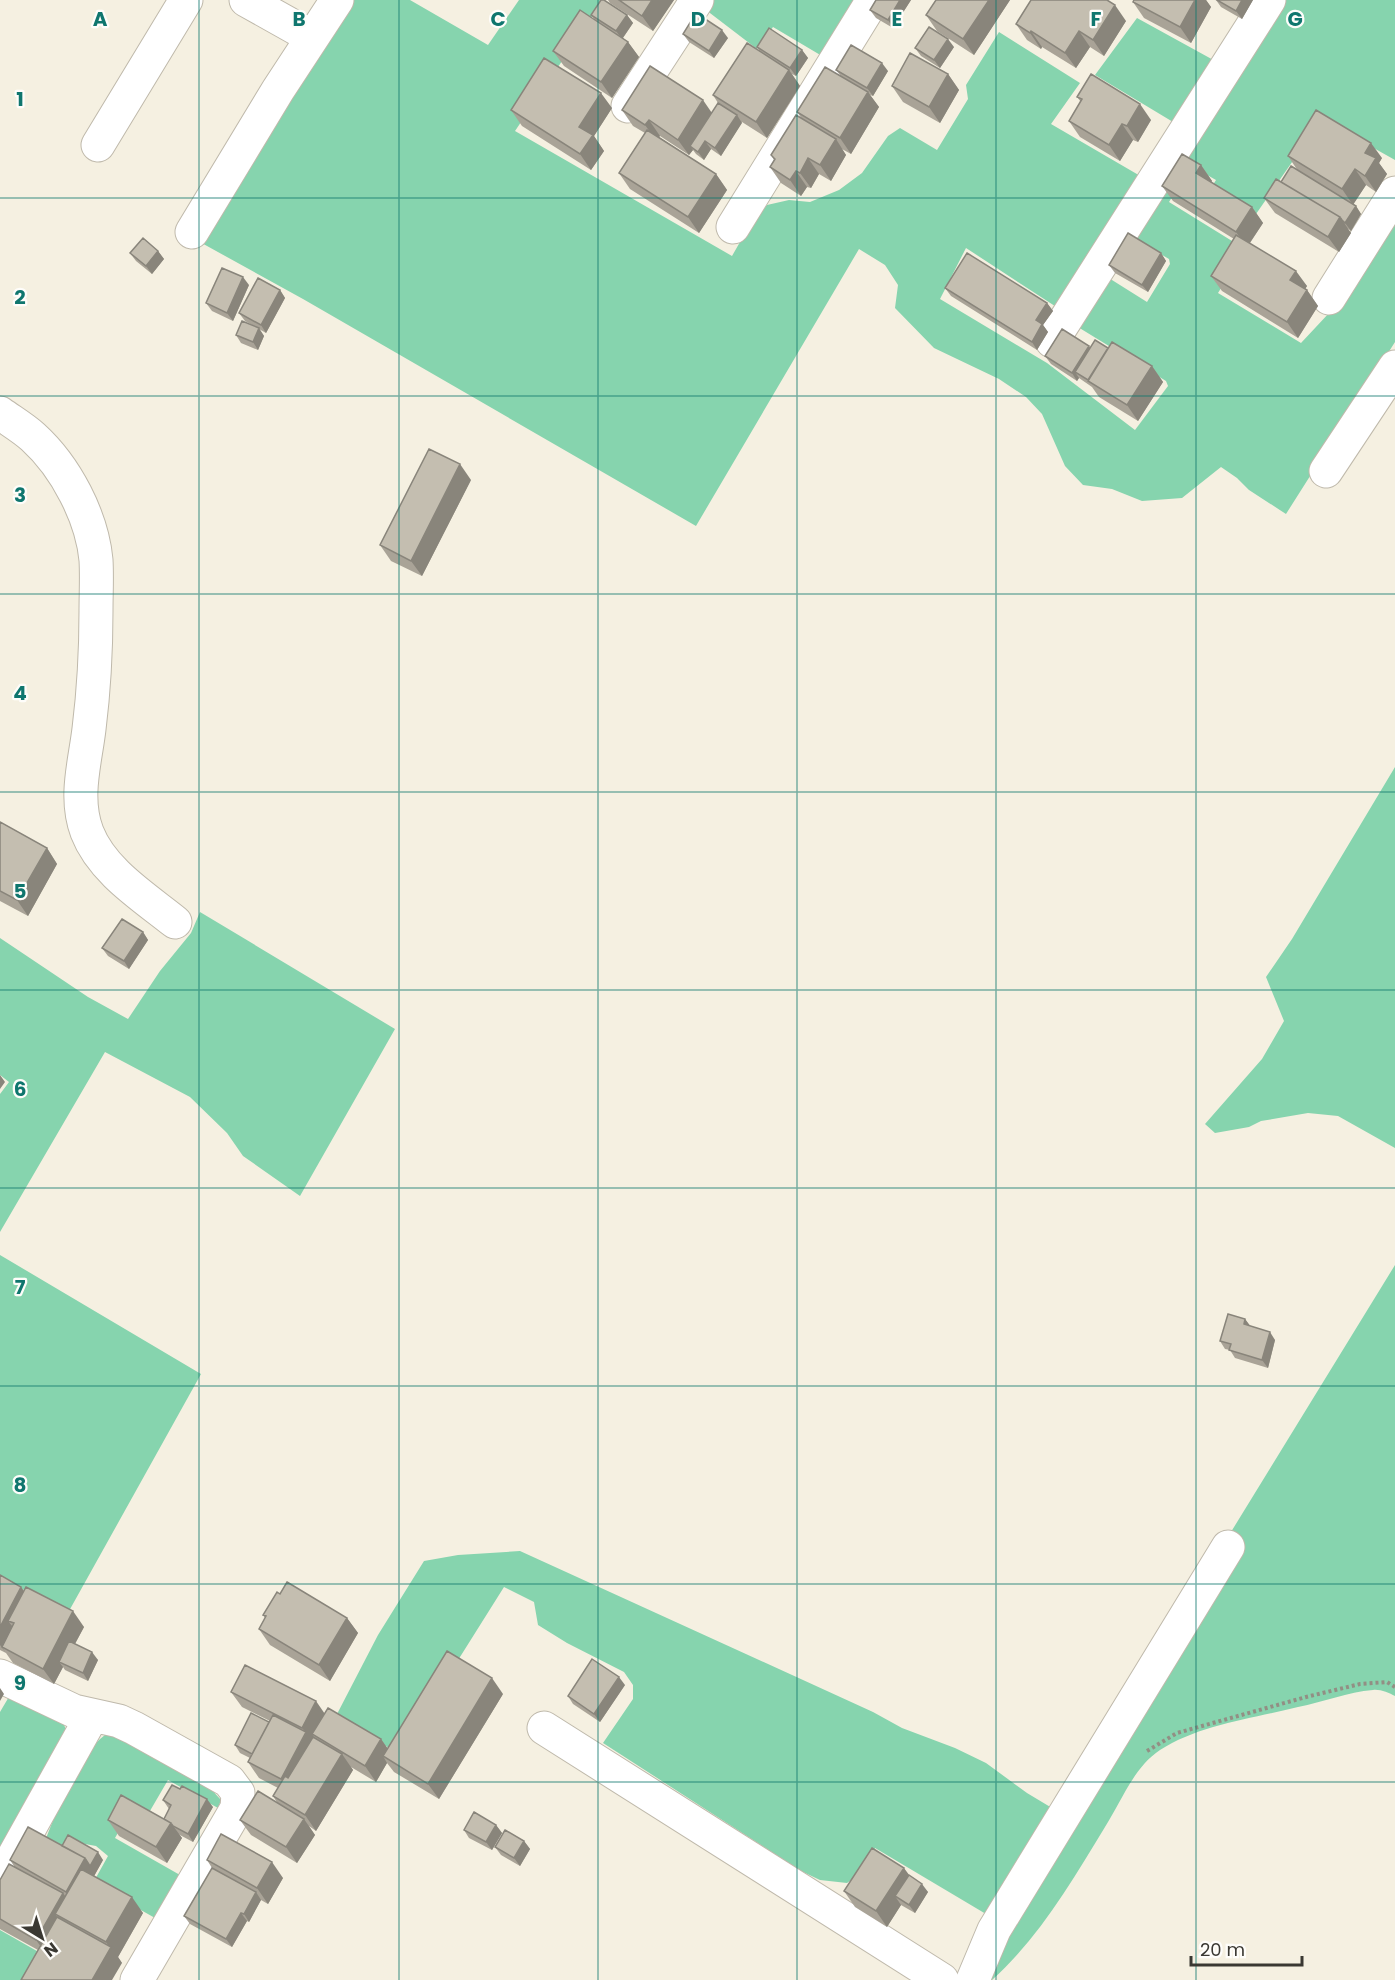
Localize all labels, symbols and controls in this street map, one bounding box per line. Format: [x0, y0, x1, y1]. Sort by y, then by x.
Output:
text: A [93, 5, 108, 33]
text: B [292, 5, 306, 33]
text: C [490, 5, 506, 33]
text: D [691, 5, 705, 33]
text: E [892, 5, 902, 33]
text: F [1091, 5, 1102, 33]
text: G [1287, 5, 1303, 33]
text: 1 [16, 85, 24, 113]
text: 2 [14, 283, 26, 311]
text: 3 [14, 481, 26, 509]
text: 4 [13, 679, 27, 707]
text: 5 [14, 877, 27, 905]
text: 6 [14, 1075, 26, 1103]
text: 7 [15, 1273, 26, 1301]
text: 8 [14, 1471, 26, 1499]
text: 9 [14, 1669, 26, 1697]
north arrow [12, 1908, 72, 1968]
scale bar [1191, 1929, 1302, 1967]
text: N [39, 1937, 63, 1962]
text: 20 m [1200, 1937, 1245, 1962]

